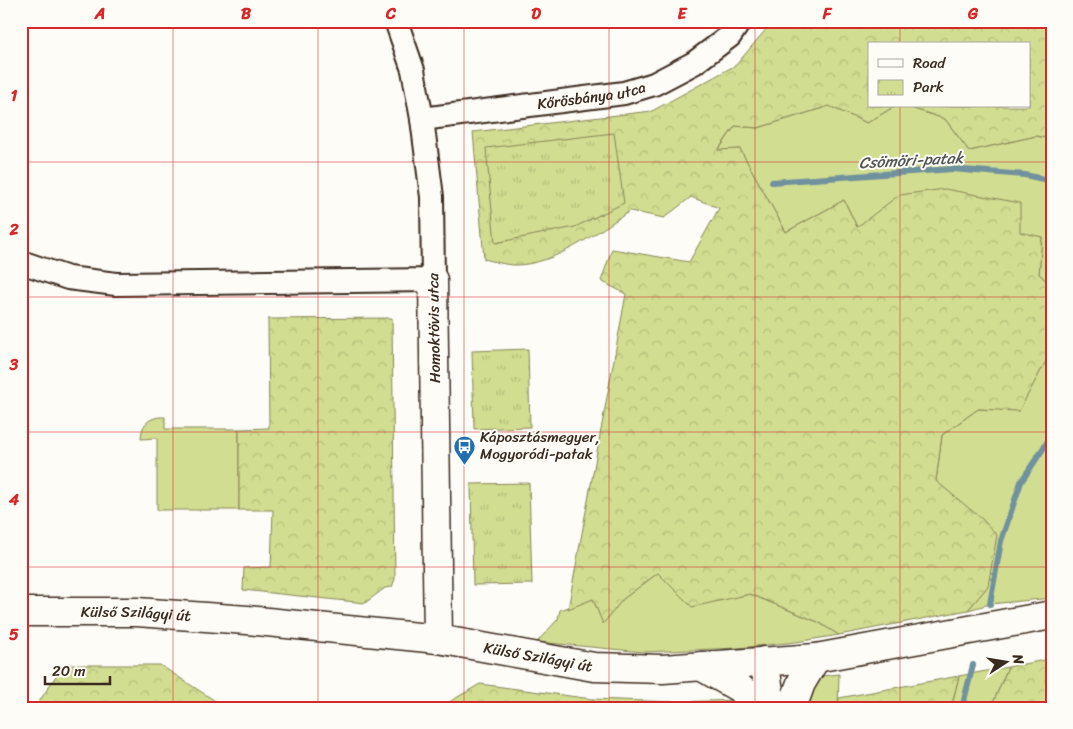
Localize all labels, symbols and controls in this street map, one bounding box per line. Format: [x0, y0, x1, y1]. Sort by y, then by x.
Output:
text: A [94, 0, 105, 28]
text: B [241, 0, 252, 28]
text: C [385, 0, 397, 28]
text: D [531, 0, 541, 28]
text: E [678, 0, 688, 28]
text: F [822, 0, 833, 28]
text: G [967, 0, 979, 28]
legend [868, 42, 1030, 108]
text: Road [913, 50, 946, 76]
street label: Kőrösbánya utca [536, 74, 649, 117]
text: Park [913, 74, 944, 100]
text: 1 [11, 81, 18, 110]
water label: Csömöri-patak [858, 143, 965, 177]
text: 2 [8, 215, 19, 244]
street label: Homoktövis utca [420, 272, 448, 383]
text: 3 [9, 350, 19, 379]
place label: Káposztásmegyer, Mogyoródi-patak [480, 424, 600, 467]
bus stop icon: Káposztásmegyer, Mogyoródi-patak [452, 434, 476, 465]
text: 4 [8, 485, 19, 514]
street label: Külső Szilágyi út [81, 599, 192, 629]
text: 5 [9, 620, 19, 649]
street label: Külső Szilágyi út [482, 634, 595, 680]
north arrow [980, 636, 1030, 686]
text: N [1005, 651, 1032, 667]
scale bar [45, 654, 110, 686]
text: 20 m [52, 658, 86, 684]

